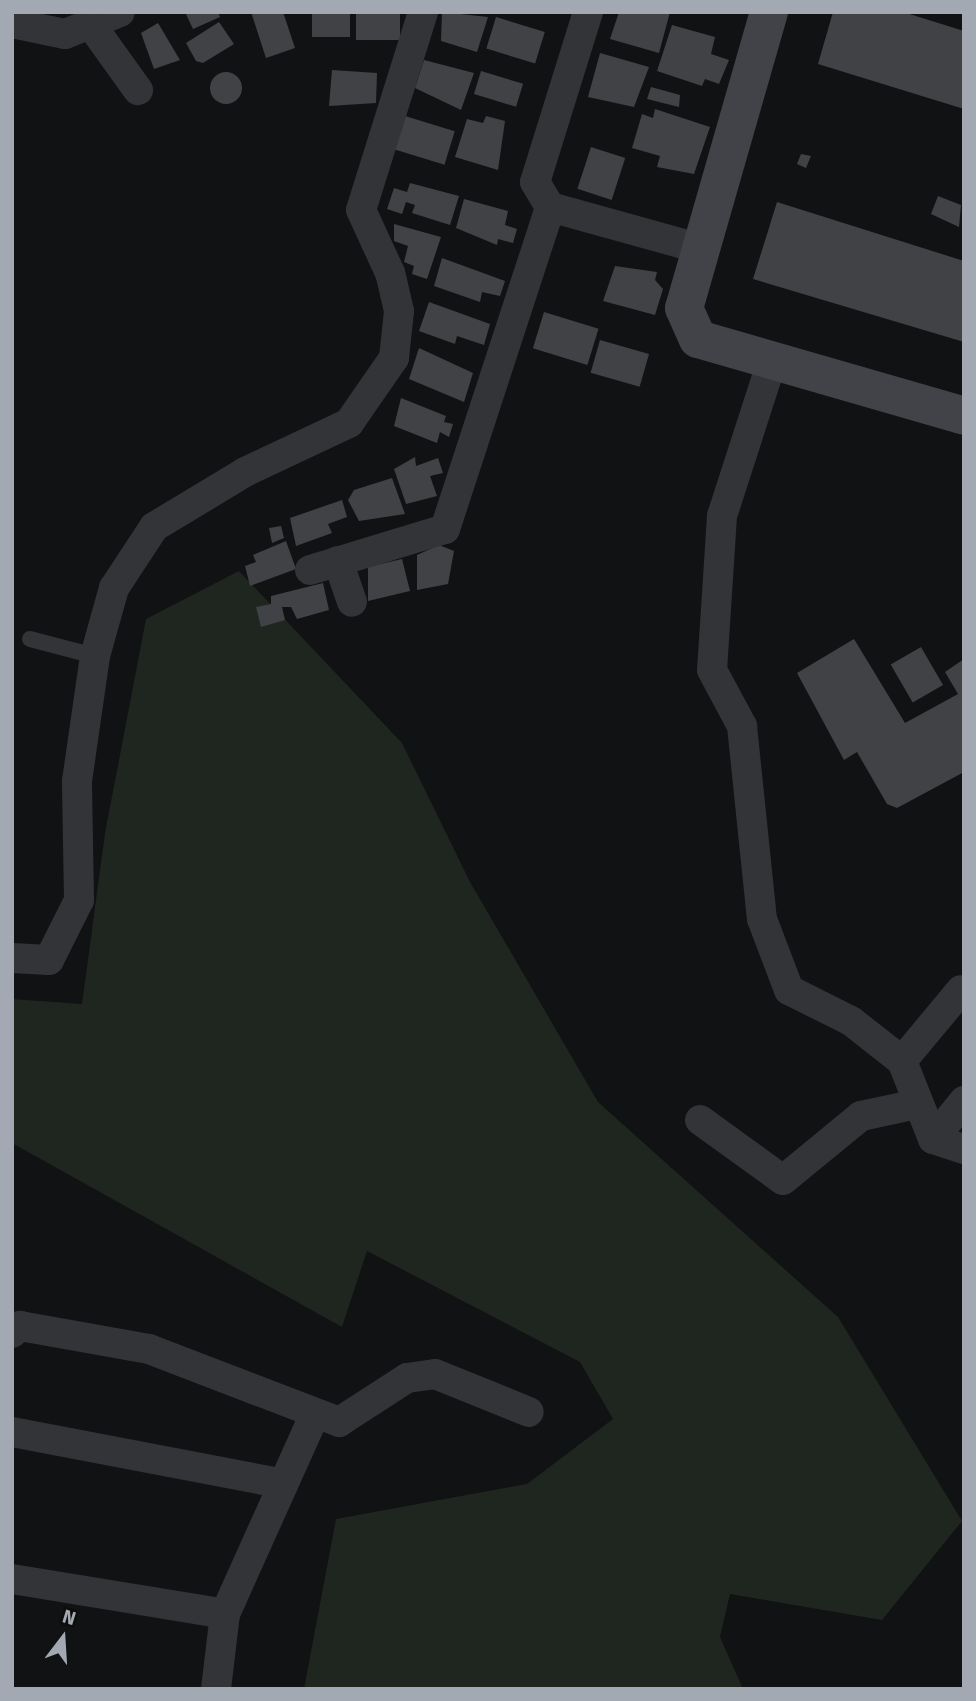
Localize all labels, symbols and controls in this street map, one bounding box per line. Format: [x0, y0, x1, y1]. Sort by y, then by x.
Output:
north arrow [28, 1603, 98, 1673]
text: N [60, 1605, 79, 1630]

